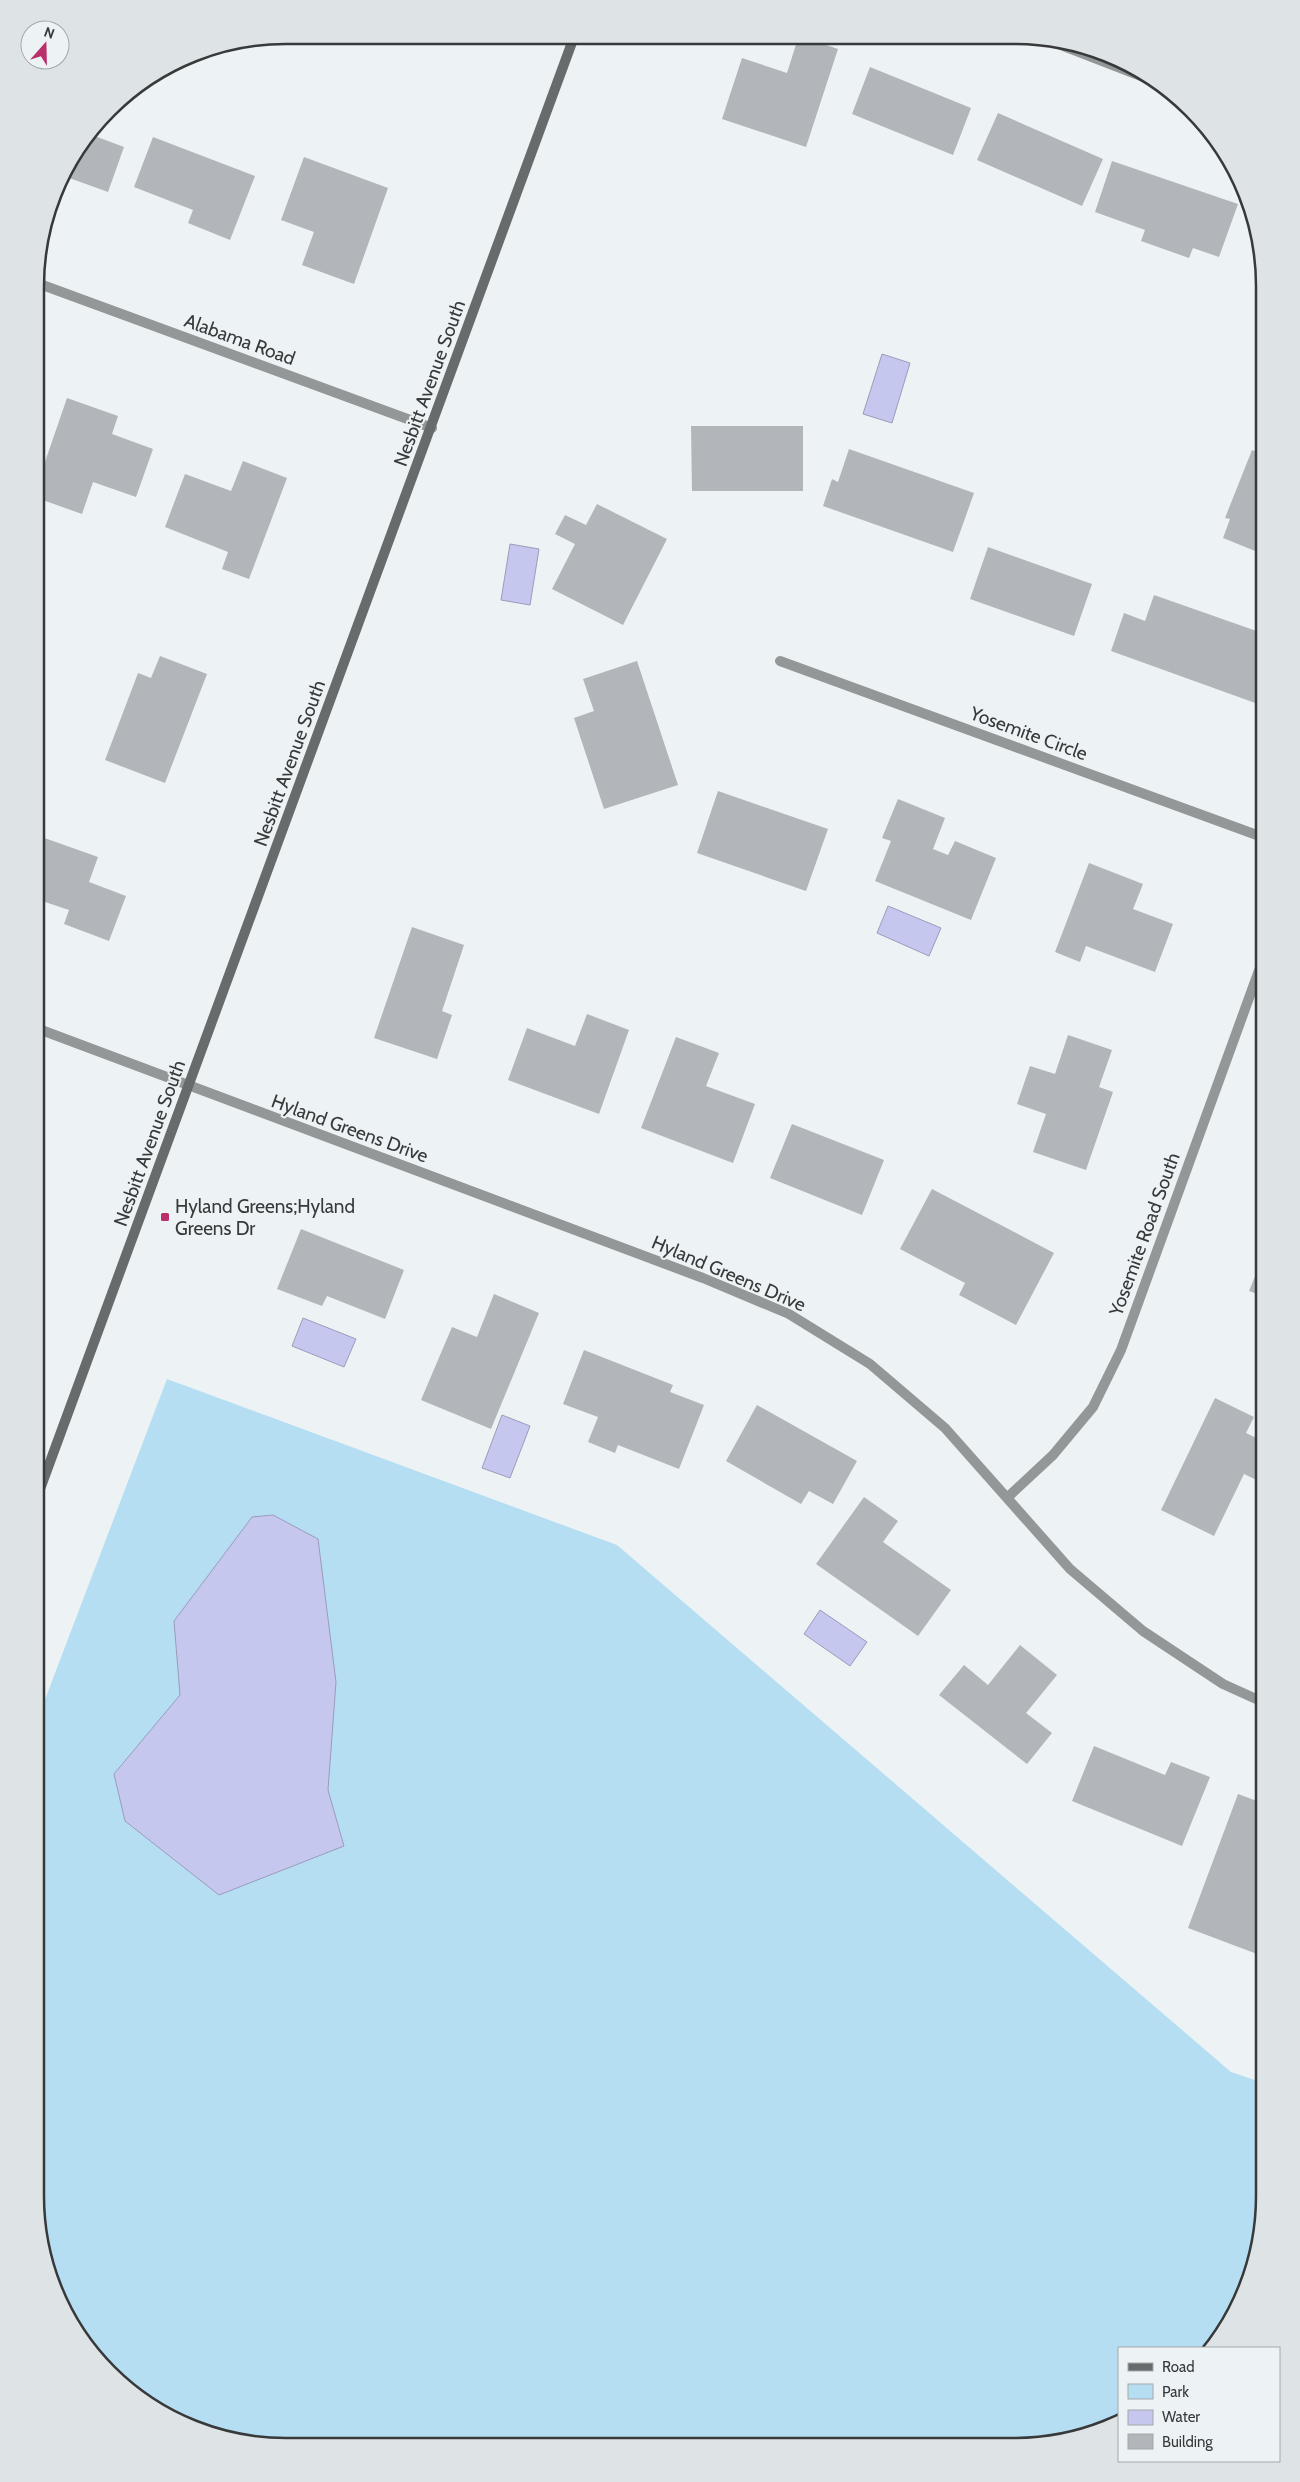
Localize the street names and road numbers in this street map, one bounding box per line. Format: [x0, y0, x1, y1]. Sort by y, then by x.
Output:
street label: Nesbitt Avenue South [389, 297, 470, 469]
street label: Alabama Road [181, 309, 298, 370]
street label: Nesbitt Avenue South [249, 677, 330, 849]
street label: Yosemite Circle [966, 701, 1091, 765]
street label: Nesbitt Avenue South [109, 1057, 190, 1229]
street label: Hyland Greens Drive [268, 1089, 432, 1168]
street label: Yosemite Road South [1104, 1149, 1185, 1320]
street label: Hyland Greens Drive [648, 1231, 810, 1316]

